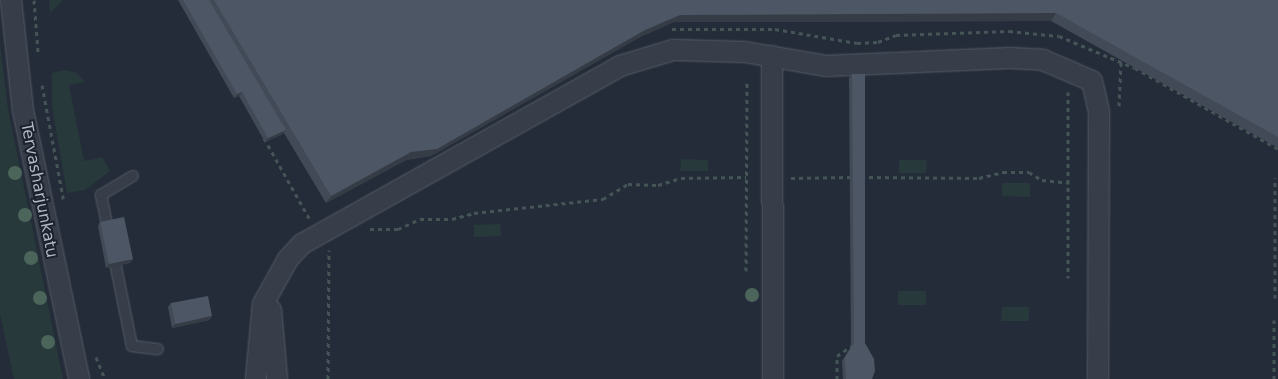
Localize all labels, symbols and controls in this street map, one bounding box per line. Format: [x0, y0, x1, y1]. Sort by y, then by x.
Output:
street label: Tervasharjunkatu [16, 121, 62, 259]

